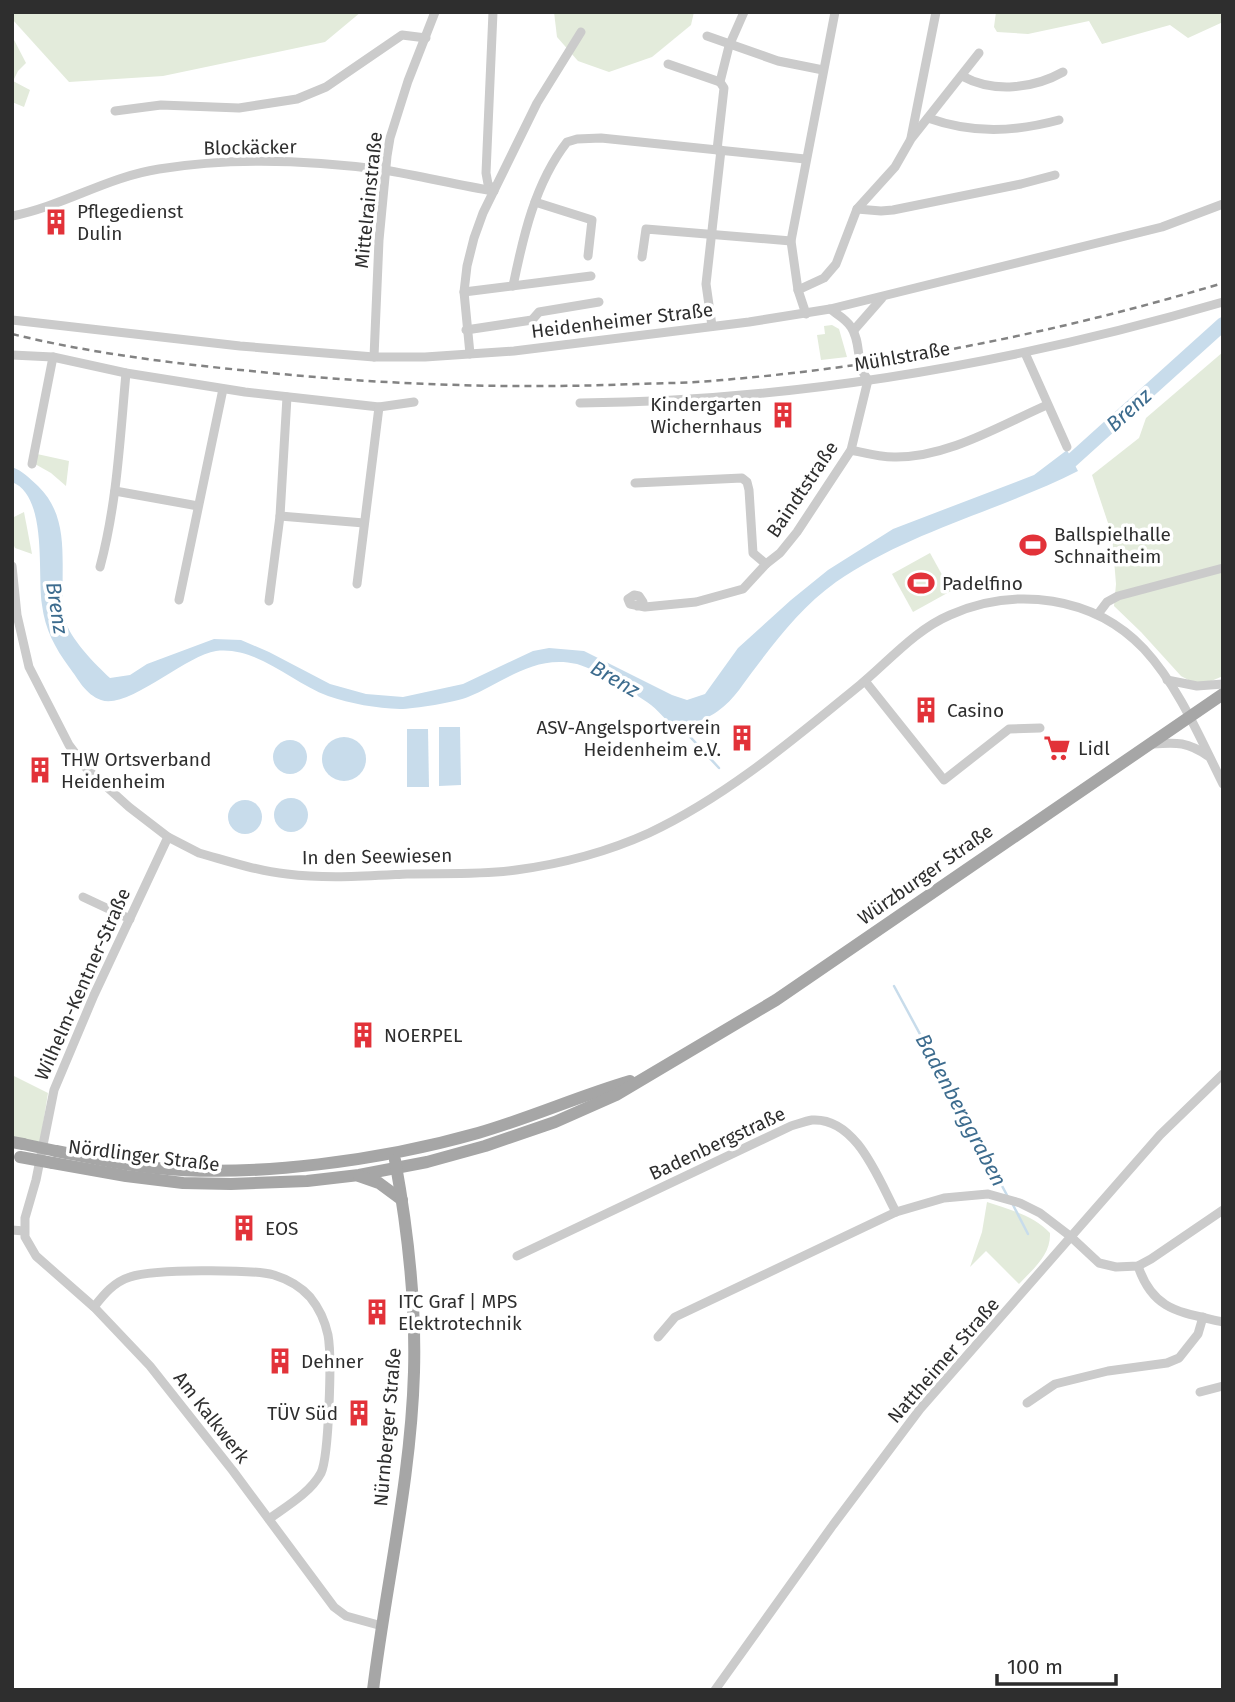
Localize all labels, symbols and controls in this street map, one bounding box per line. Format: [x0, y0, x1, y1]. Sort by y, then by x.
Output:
street label: Mittelrainstraße [350, 131, 387, 270]
street label: Blockäcker [203, 135, 298, 160]
place label: Pflegedienst Dulin [77, 200, 183, 245]
building icon: Pflegedienst Dulin [41, 207, 71, 237]
street label: Heidenheimer Straße [530, 298, 714, 343]
street label: Mühlstraße [852, 337, 952, 376]
water label: Brenz [1101, 382, 1158, 437]
place label: Kindergarten Wichernhaus [650, 393, 762, 438]
building icon: Kindergarten Wichernhaus [768, 400, 798, 430]
street label: Baindtstraße [762, 437, 843, 542]
place label: Ballspielhalle Schnaitheim [1054, 523, 1171, 568]
sports icon: Ballspielhalle Schnaitheim [1018, 530, 1048, 560]
sports icon: Padelfino [906, 568, 936, 598]
place label: Padelfino [942, 572, 1023, 595]
water label: Brenz [40, 580, 74, 637]
water label: Brenz [586, 655, 645, 704]
building icon: Casino [911, 695, 941, 725]
place label: Casino [947, 699, 1004, 722]
place label: ASV-Angelsportverein Heidenheim e.V. [536, 716, 721, 761]
building icon: ASV-Angelsportverein Heidenheim e.V. [727, 723, 757, 753]
supermarket icon: Lidl [1042, 733, 1072, 763]
place label: Lidl [1078, 737, 1110, 760]
place label: THW Ortsverband Heidenheim [61, 748, 211, 793]
building icon: THW Ortsverband Heidenheim [25, 755, 55, 785]
street label: Würzburger Straße [853, 819, 997, 930]
street label: In den Seewiesen [302, 844, 452, 869]
street label: Wilhelm-Kentner-Straße [30, 885, 135, 1084]
building icon: NOERPEL [348, 1020, 378, 1050]
place label: NOERPEL [384, 1024, 463, 1047]
water label: Badenberggraben [910, 1029, 1012, 1191]
street label: Badenbergstraße [645, 1102, 789, 1185]
street label: Nördlinger Straße [67, 1135, 221, 1176]
building icon: EOS [229, 1213, 259, 1243]
place label: EOS [265, 1217, 298, 1240]
place label: ITC Graf | MPS Elektrotechnik [398, 1290, 522, 1335]
street label: Nattheimer Straße [883, 1293, 1004, 1428]
building icon: ITC Graf | MPS Elektrotechnik [362, 1297, 392, 1327]
building icon: Dehner [265, 1346, 295, 1376]
street label: Nürnberger Straße [369, 1347, 406, 1507]
place label: Dehner [301, 1350, 364, 1373]
street label: Am Kalkwerk [169, 1367, 255, 1468]
building icon: TÜV Süd [344, 1398, 374, 1428]
place label: TÜV Süd [267, 1402, 338, 1425]
scale bar [997, 1642, 1116, 1686]
text: 100 m [1007, 1654, 1063, 1680]

